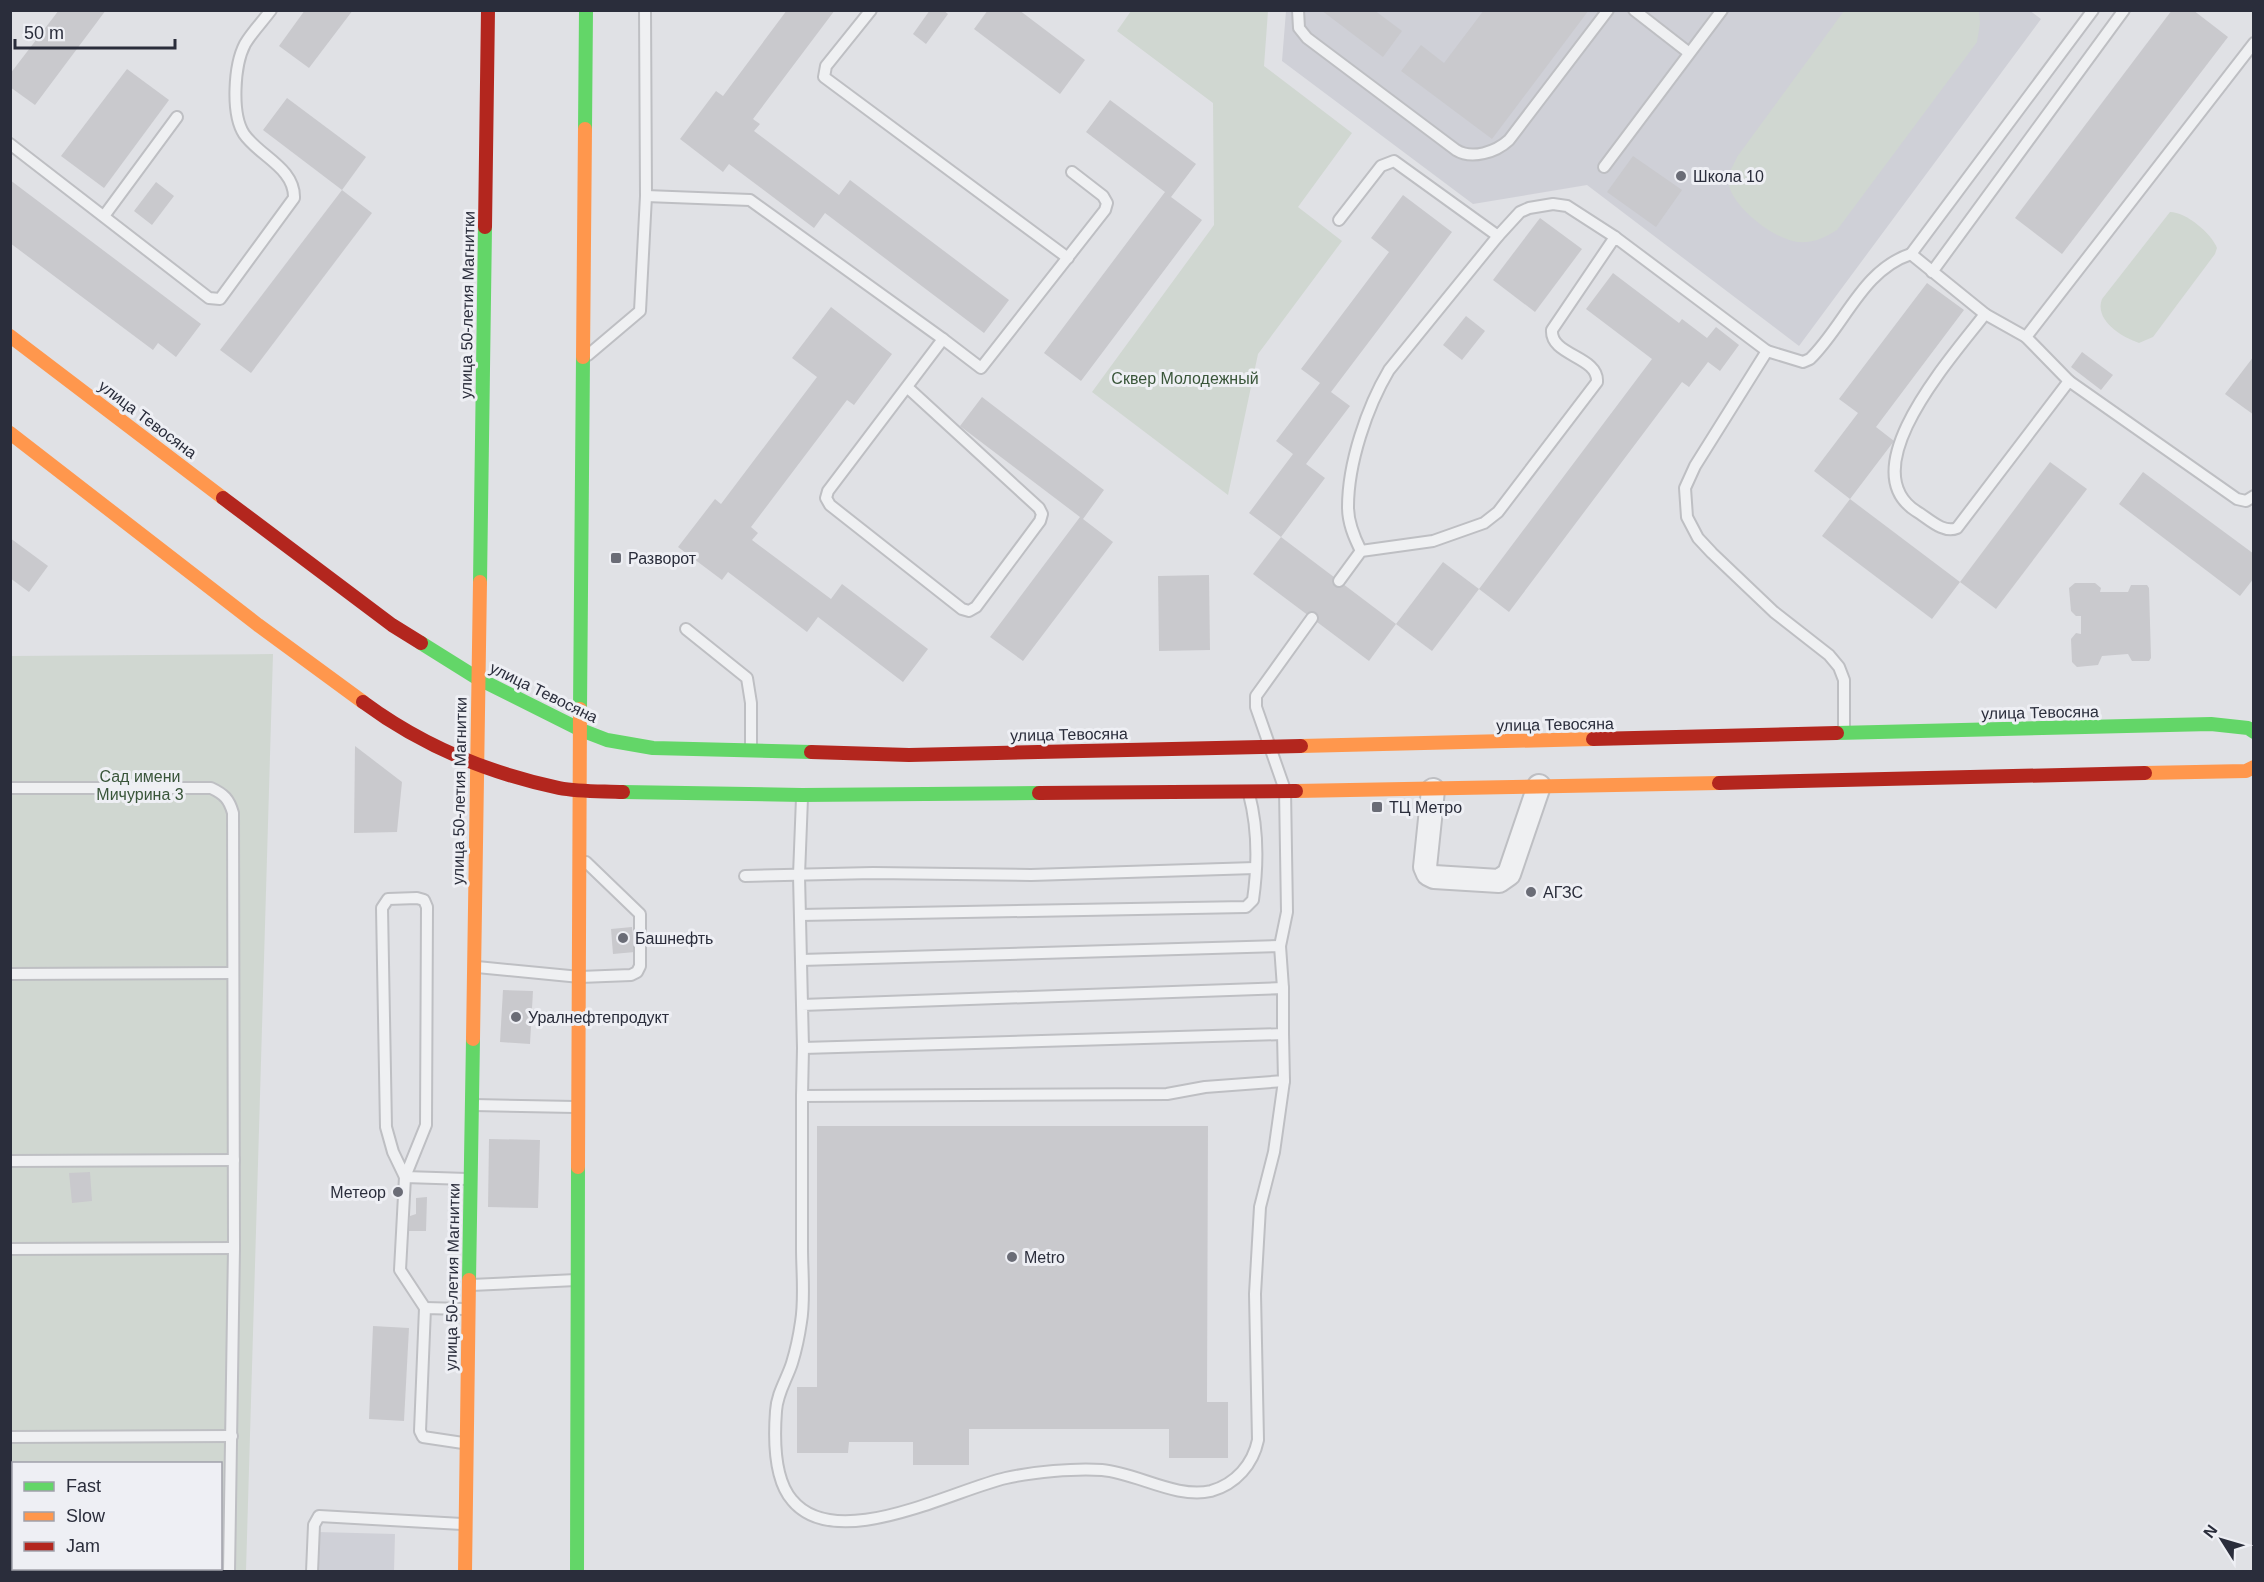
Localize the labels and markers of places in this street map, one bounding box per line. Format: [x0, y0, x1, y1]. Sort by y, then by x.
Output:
place label: Школа 10 [1693, 168, 1764, 185]
marker: Школа 10 [1674, 169, 1688, 183]
place label: Разворот [628, 550, 697, 567]
marker: Разворот [609, 551, 623, 565]
place label: ТЦ Метро [1389, 799, 1462, 816]
marker: ТЦ Метро [1370, 800, 1384, 814]
place label: АГЗС [1543, 884, 1583, 901]
marker: АГЗС [1524, 885, 1538, 899]
place label: Башнефть [635, 930, 713, 947]
marker: Башнефть [616, 931, 630, 945]
place label: Уралнефтепродукт [528, 1009, 670, 1026]
marker: Уралнефтепродукт [509, 1010, 523, 1024]
place label: Метеор [330, 1184, 386, 1201]
marker: Метеор [391, 1185, 405, 1199]
place label: Metro [1024, 1249, 1065, 1266]
marker: Metro [1005, 1250, 1019, 1264]

